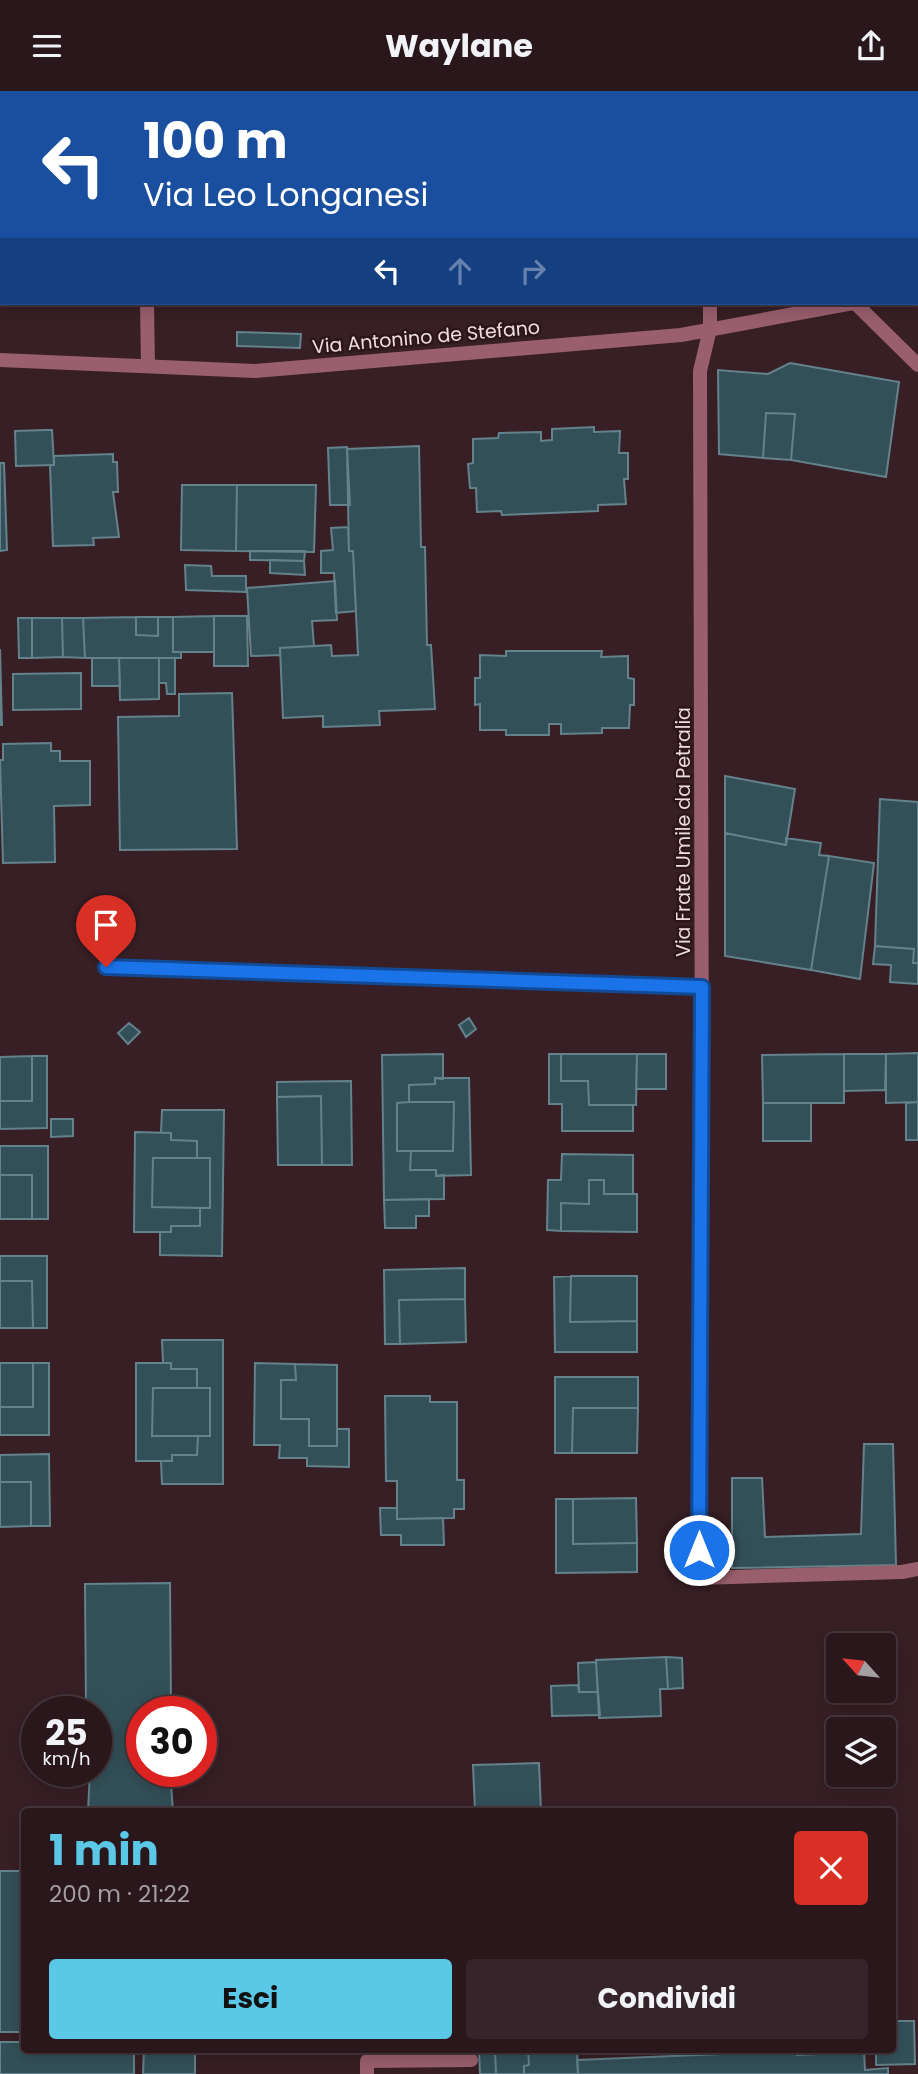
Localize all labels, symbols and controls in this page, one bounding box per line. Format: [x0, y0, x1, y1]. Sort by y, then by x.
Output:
text: Waylane [385, 23, 533, 68]
icon: menu [28, 27, 66, 65]
icon: share [852, 27, 890, 65]
text: 100 m [143, 107, 288, 175]
icon: left [28, 119, 119, 210]
text: Via Leo Longanesi [143, 172, 428, 217]
icon: left [368, 252, 406, 290]
icon: ahead [441, 252, 479, 290]
icon: right [514, 252, 552, 290]
street label: Via Antonino de Stefano [311, 314, 541, 360]
street label: Via Frate Umile da Petralia [670, 707, 697, 957]
pin [76, 895, 136, 967]
icon: arrive [87, 906, 125, 944]
position arrow [662, 1513, 736, 1587]
north arrow [826, 1633, 896, 1703]
map controls [826, 1633, 896, 1787]
speed limit sign: 30 [126, 1696, 217, 1787]
text: 25 [45, 1708, 88, 1757]
button: layers [826, 1717, 896, 1787]
text: km/h [43, 1746, 90, 1771]
text: 1 min [49, 1821, 159, 1880]
button: close [794, 1831, 868, 1905]
text: 200 m · 21:22 [49, 1878, 190, 1910]
button: Esci [49, 1959, 452, 2039]
button: Condividi [466, 1959, 868, 2039]

